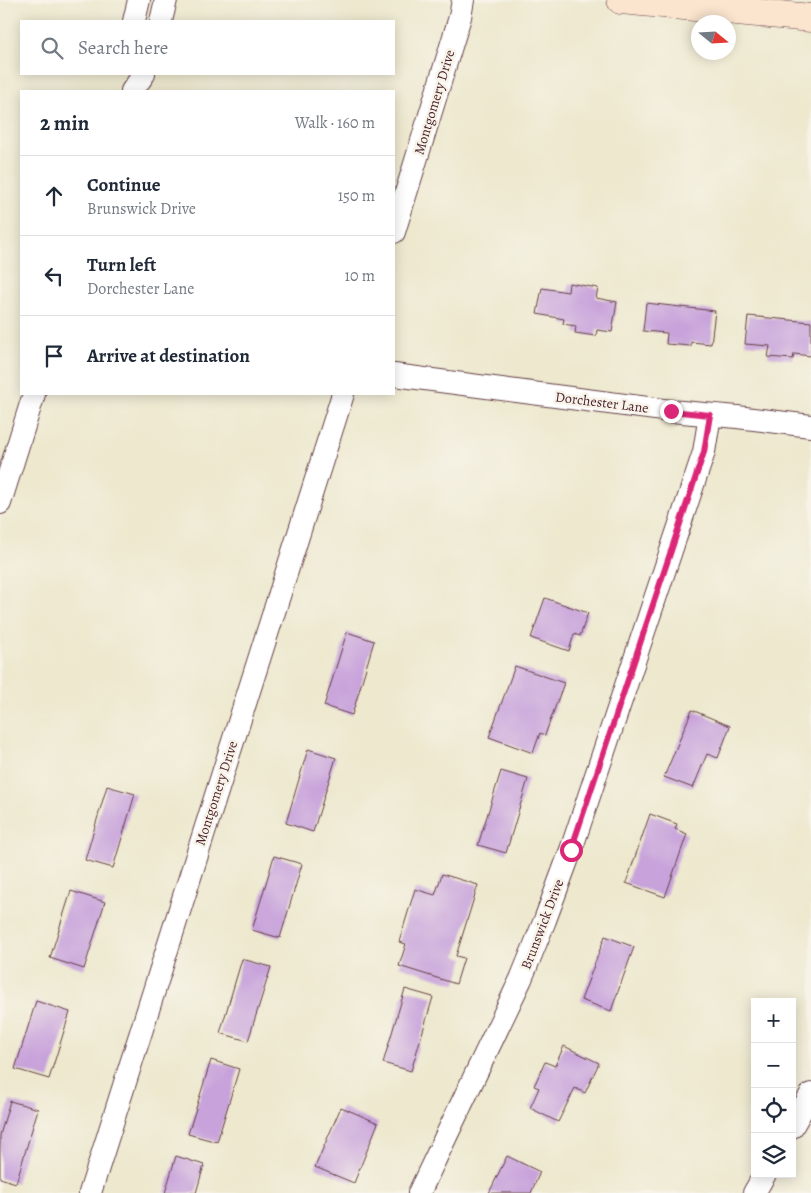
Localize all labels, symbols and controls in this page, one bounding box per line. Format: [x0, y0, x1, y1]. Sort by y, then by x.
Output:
north arrow [691, 15, 736, 60]
search box [20, 20, 395, 75]
icon: search [38, 34, 66, 62]
text: Search here [78, 35, 168, 61]
street label: Montgomery Drive [409, 47, 459, 157]
text: 2 min [40, 109, 89, 137]
text: Walk · 160 m [295, 112, 375, 134]
text: Continue [87, 172, 161, 198]
icon: ahead [40, 182, 68, 210]
text: 150 m [338, 185, 375, 207]
text: Brunswick Drive [87, 198, 196, 220]
text: Turn left [87, 252, 156, 278]
icon: left [40, 262, 68, 290]
text: 10 m [345, 265, 375, 287]
text: Dorchester Lane [87, 278, 194, 300]
icon: arrive [40, 342, 68, 370]
text: Arrive at destination [87, 343, 250, 369]
street label: Dorchester Lane [554, 387, 650, 418]
route end [660, 400, 683, 423]
street label: Montgomery Drive [191, 738, 242, 848]
route start [560, 839, 583, 862]
street label: Brunswick Drive [517, 876, 568, 972]
map controls [751, 998, 796, 1178]
button: + [751, 998, 796, 1043]
button: − [751, 1043, 796, 1088]
button: locate [751, 1088, 796, 1133]
button: layers [751, 1133, 796, 1178]

